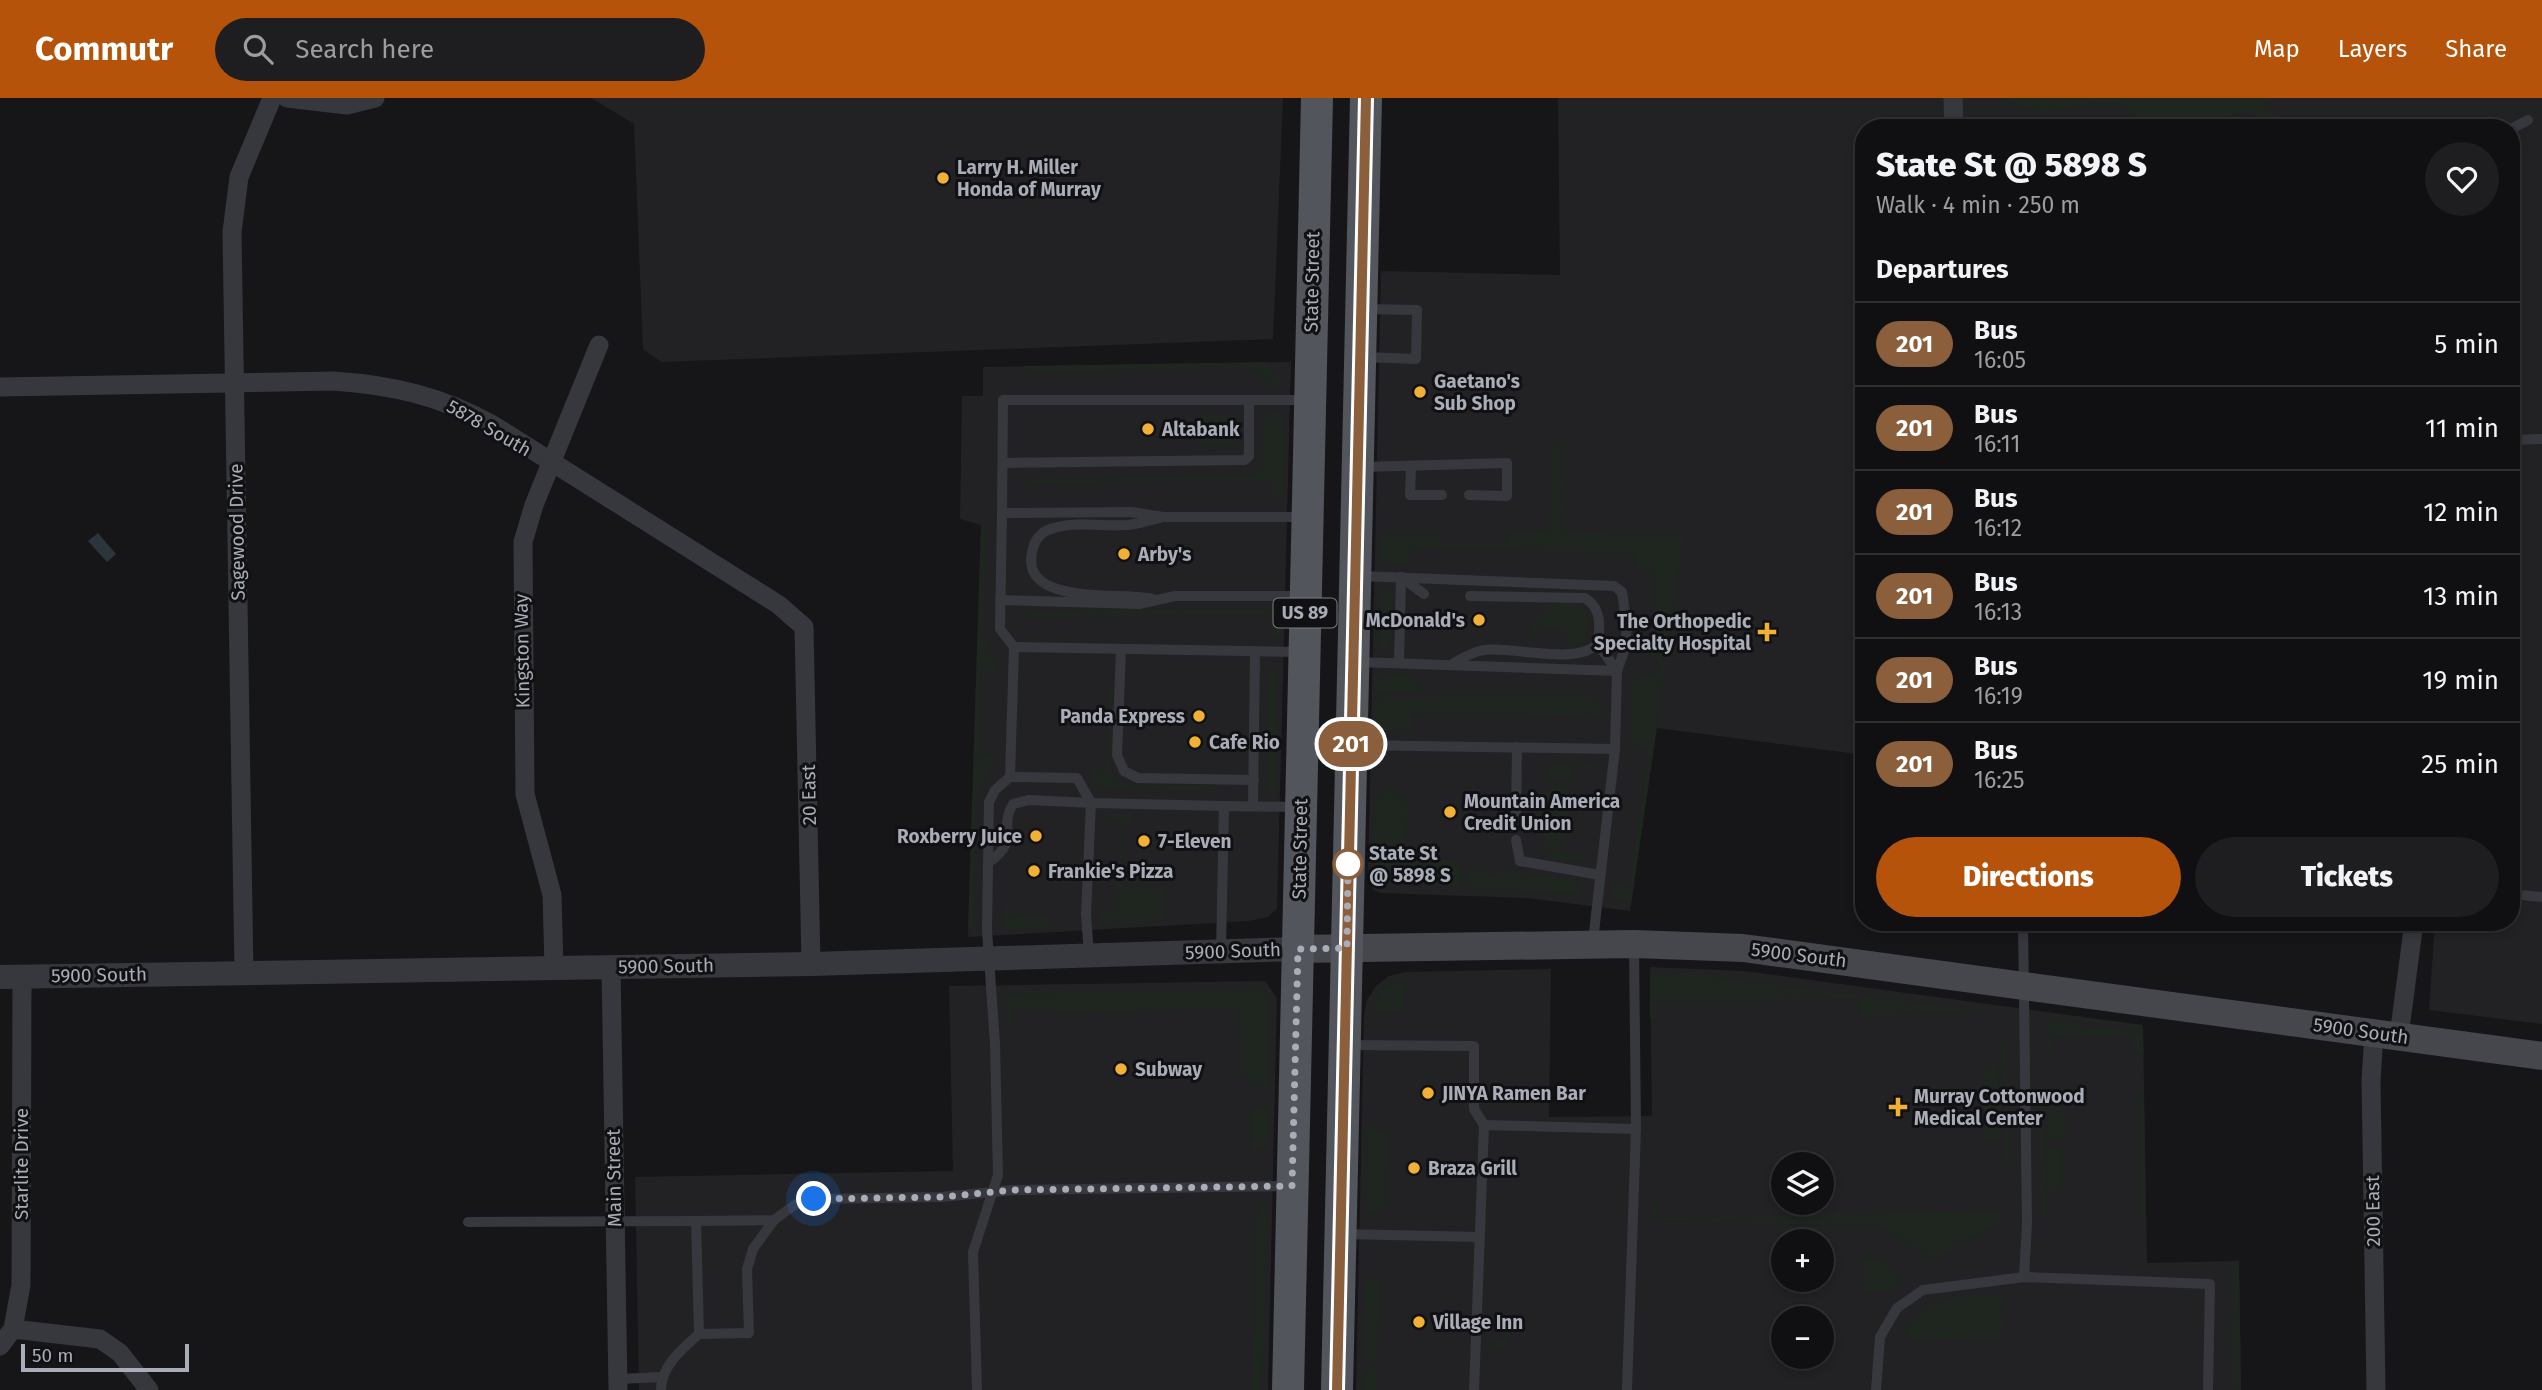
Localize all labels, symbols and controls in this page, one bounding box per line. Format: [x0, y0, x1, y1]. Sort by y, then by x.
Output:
search box [215, 18, 705, 81]
text: Commutr [35, 29, 173, 69]
icon: search [239, 30, 277, 68]
text: Search here [295, 34, 434, 65]
text: Map [2254, 35, 2300, 63]
text: Layers [2338, 35, 2407, 63]
text: Share [2445, 35, 2507, 63]
button: heart [2425, 142, 2499, 216]
text: State St @ 5898 S [1876, 145, 2147, 185]
place label: Larry H. Miller Honda of Murray [957, 156, 1101, 201]
marker: Larry H. Miller Honda of Murray [935, 170, 951, 186]
text: Walk · 4 min · 250 m [1876, 191, 2080, 219]
street label: State Street [1300, 231, 1324, 333]
text: Departures [1876, 254, 2009, 285]
text: Bus [1974, 315, 2017, 346]
text: 5 min [2434, 329, 2499, 360]
text: 201 [1896, 330, 1933, 358]
text: 16:05 [1974, 346, 2026, 374]
place label: Gaetano's Sub Shop [1434, 370, 1520, 415]
marker: Gaetano's Sub Shop [1412, 384, 1428, 400]
street label: 5878 South [443, 395, 535, 461]
text: Bus [1974, 399, 2017, 430]
text: 11 min [2425, 413, 2499, 444]
text: 201 [1896, 414, 1933, 442]
place label: Altabank [1161, 418, 1240, 441]
marker: Altabank [1140, 421, 1156, 437]
text: 16:11 [1974, 430, 2020, 458]
street label: Sagewood Drive [224, 463, 250, 601]
text: Bus [1974, 483, 2017, 514]
text: 12 min [2423, 497, 2499, 528]
text: 201 [1896, 498, 1933, 526]
text: 16:12 [1974, 514, 2022, 542]
place label: Arby's [1137, 543, 1191, 566]
marker: Arby's [1116, 546, 1132, 562]
text: Bus [1974, 567, 2017, 598]
text: 13 min [2423, 581, 2499, 612]
text: 201 [1896, 582, 1933, 610]
street label: Kingston Way [509, 593, 534, 709]
road number: US 89 [1274, 598, 1336, 628]
text: 16:13 [1974, 598, 2022, 626]
place label: McDonald's [1366, 609, 1465, 632]
place label: The Orthopedic Specialty Hospital [1594, 610, 1751, 655]
marker: McDonald's [1471, 612, 1487, 628]
marker: The Orthopedic Specialty Hospital [1757, 622, 1777, 642]
text: Bus [1974, 651, 2017, 682]
text: 19 min [2422, 665, 2499, 696]
text: 201 [1896, 666, 1933, 694]
text: 16:19 [1974, 682, 2023, 710]
place label: Panda Express [1060, 705, 1185, 728]
marker: Panda Express [1191, 708, 1207, 724]
line badge: 201 [1311, 721, 1391, 767]
text: 201 [1332, 730, 1370, 758]
place label: Cafe Rio [1209, 731, 1280, 754]
marker: Cafe Rio [1187, 734, 1203, 750]
text: Bus [1974, 735, 2017, 766]
text: 25 min [2421, 749, 2499, 780]
text: 201 [1896, 750, 1933, 778]
street label: 20 East [797, 764, 821, 826]
text: 16:25 [1974, 766, 2025, 794]
place label: Mountain America Credit Union [1464, 790, 1620, 835]
street label: State Street [1288, 798, 1312, 900]
marker: Mountain America Credit Union [1442, 804, 1458, 820]
place label: Roxberry Juice [897, 825, 1022, 848]
marker: Roxberry Juice [1028, 828, 1044, 844]
place label: 7-Eleven [1158, 830, 1231, 853]
marker: 7-Eleven [1136, 833, 1152, 849]
button: Directions [1876, 837, 2181, 917]
button: Tickets [2195, 837, 2499, 917]
place label: State St @ 5898 S [1369, 842, 1451, 887]
marker: State St @ 5898 S [1333, 849, 1363, 879]
place label: Frankie's Pizza [1048, 860, 1173, 883]
marker: Frankie's Pizza [1026, 863, 1042, 879]
street label: 5900 South [1185, 938, 1281, 964]
street label: 5900 South [1750, 938, 1848, 972]
street label: 5900 South [618, 954, 714, 978]
street label: 5900 South [51, 963, 147, 987]
street label: 5900 South [2312, 1013, 2410, 1049]
place label: Subway [1135, 1058, 1202, 1081]
marker: Subway [1113, 1061, 1129, 1077]
place label: JINYA Ramen Bar [1441, 1082, 1586, 1105]
marker: JINYA Ramen Bar [1420, 1085, 1436, 1101]
place label: Murray Cottonwood Medical Center [1914, 1085, 2085, 1130]
marker: Murray Cottonwood Medical Center [1888, 1097, 1908, 1117]
street label: Starlite Drive [10, 1108, 33, 1220]
street label: Main Street [602, 1129, 626, 1227]
map controls [1771, 1152, 1834, 1369]
button: layers [1771, 1152, 1834, 1215]
place label: Braza Grill [1428, 1157, 1517, 1180]
marker: Braza Grill [1406, 1160, 1422, 1176]
street label: 200 East [2361, 1175, 2385, 1247]
your location [796, 1181, 831, 1216]
button: + [1771, 1229, 1834, 1292]
button: − [1771, 1306, 1834, 1369]
place label: Village Inn [1432, 1311, 1523, 1334]
marker: Village Inn [1411, 1314, 1427, 1330]
scale bar [21, 1341, 189, 1373]
text: 50 m [32, 1344, 73, 1367]

